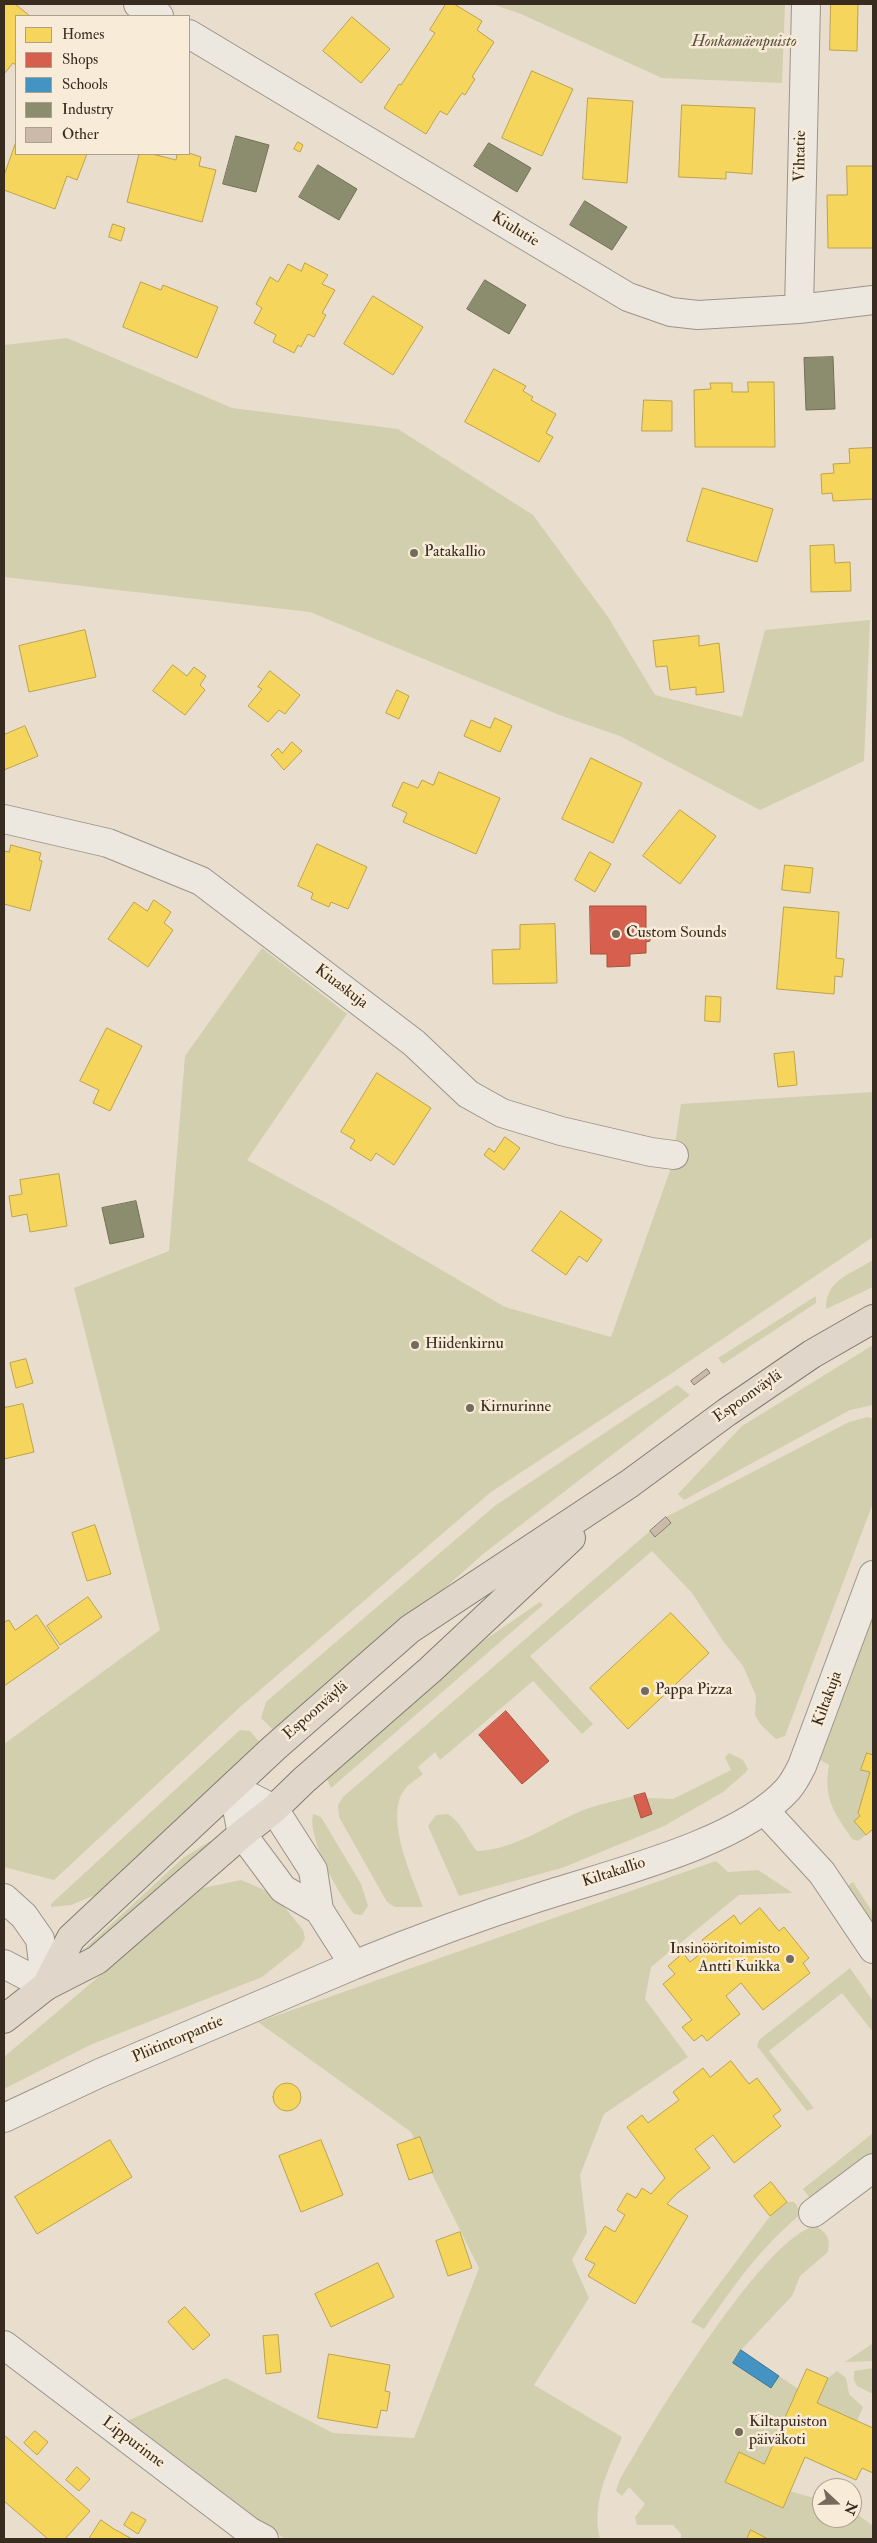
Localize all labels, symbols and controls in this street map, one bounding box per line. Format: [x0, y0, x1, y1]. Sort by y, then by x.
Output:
legend [15, 15, 190, 155]
text: Homes [62, 25, 104, 44]
park label: Honkamäenpuisto [691, 33, 797, 53]
text: Shops [62, 50, 98, 69]
text: Schools [62, 75, 108, 94]
text: Industry [62, 100, 113, 119]
text: Other [62, 125, 99, 144]
street label: Vihtatie [791, 130, 811, 182]
street label: Kiulutie [488, 208, 542, 252]
place label: Patakallio [424, 543, 485, 563]
marker: Patakallio [408, 547, 420, 559]
place label: Custom Sounds [626, 924, 726, 944]
marker: Custom Sounds [610, 928, 622, 940]
street label: Kiuaskuja [311, 961, 371, 1013]
place label: Hiidenkirnu [425, 1335, 504, 1355]
marker: Hiidenkirnu [409, 1339, 421, 1351]
street label: Espoonväylä [710, 1366, 786, 1428]
place label: Kirnurinne [480, 1398, 551, 1418]
marker: Kirnurinne [464, 1402, 476, 1414]
street label: Kiltakuja [809, 1669, 847, 1729]
street label: Espoonväylä [280, 1678, 352, 1744]
place label: Pappa Pizza [655, 1681, 732, 1701]
marker: Pappa Pizza [639, 1685, 651, 1697]
street label: Kiltakallio [580, 1854, 648, 1892]
place label: Insinööritoimisto Antti Kuikka [670, 1940, 780, 1978]
marker: Insinööritoimisto Antti Kuikka [784, 1953, 796, 1965]
street label: Pliitintorpantie [130, 2012, 226, 2068]
street label: Lippurinne [98, 2413, 168, 2473]
place label: Kiltapuiston päiväkoti [749, 2413, 827, 2451]
marker: Kiltapuiston päiväkoti [733, 2426, 745, 2438]
north arrow [812, 2478, 862, 2528]
text: N [840, 2499, 861, 2517]

